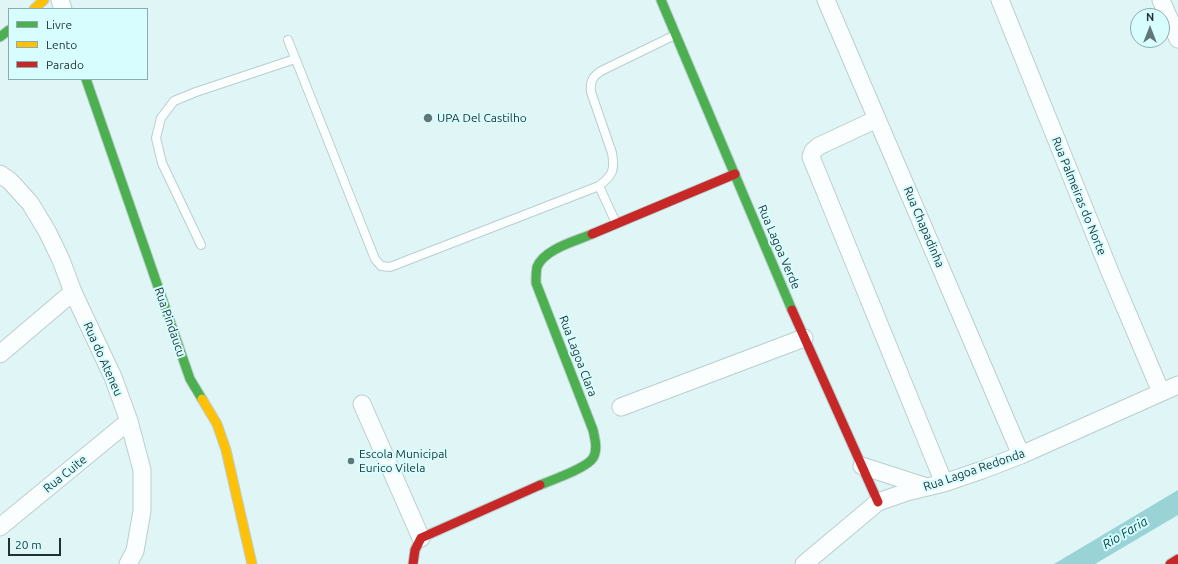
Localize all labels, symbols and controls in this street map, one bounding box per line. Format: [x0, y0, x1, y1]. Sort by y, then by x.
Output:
legend [8, 8, 148, 80]
north arrow [1130, 8, 1170, 48]
text: N [1146, 11, 1154, 23]
text: Livre [46, 18, 72, 31]
text: Lento [46, 38, 77, 51]
text: Parado [46, 58, 84, 71]
place label: UPA Del Castilho [437, 111, 527, 125]
marker: UPA Del Castilho [422, 112, 434, 124]
street label: Rua Palmeiras do Norte [1049, 135, 1109, 257]
street label: Rua Chapadinha [900, 184, 948, 270]
street label: Rua Lagoa Verde [755, 203, 803, 291]
street label: Rua Pindaucu [151, 285, 189, 359]
street label: Rua Lagoa Clara [556, 313, 600, 399]
street label: Rua do Ateneu [80, 320, 126, 398]
street label: Rua Lagoa Redonda [921, 446, 1027, 494]
place label: Escola Municipal Eurico Vilela [359, 447, 447, 475]
street label: Rua Cuite [40, 452, 90, 496]
marker: Escola Municipal Eurico Vilela [346, 456, 356, 466]
water label: Rio Faria [1100, 513, 1150, 553]
scale bar [10, 530, 63, 556]
text: 20 m [15, 538, 42, 551]

